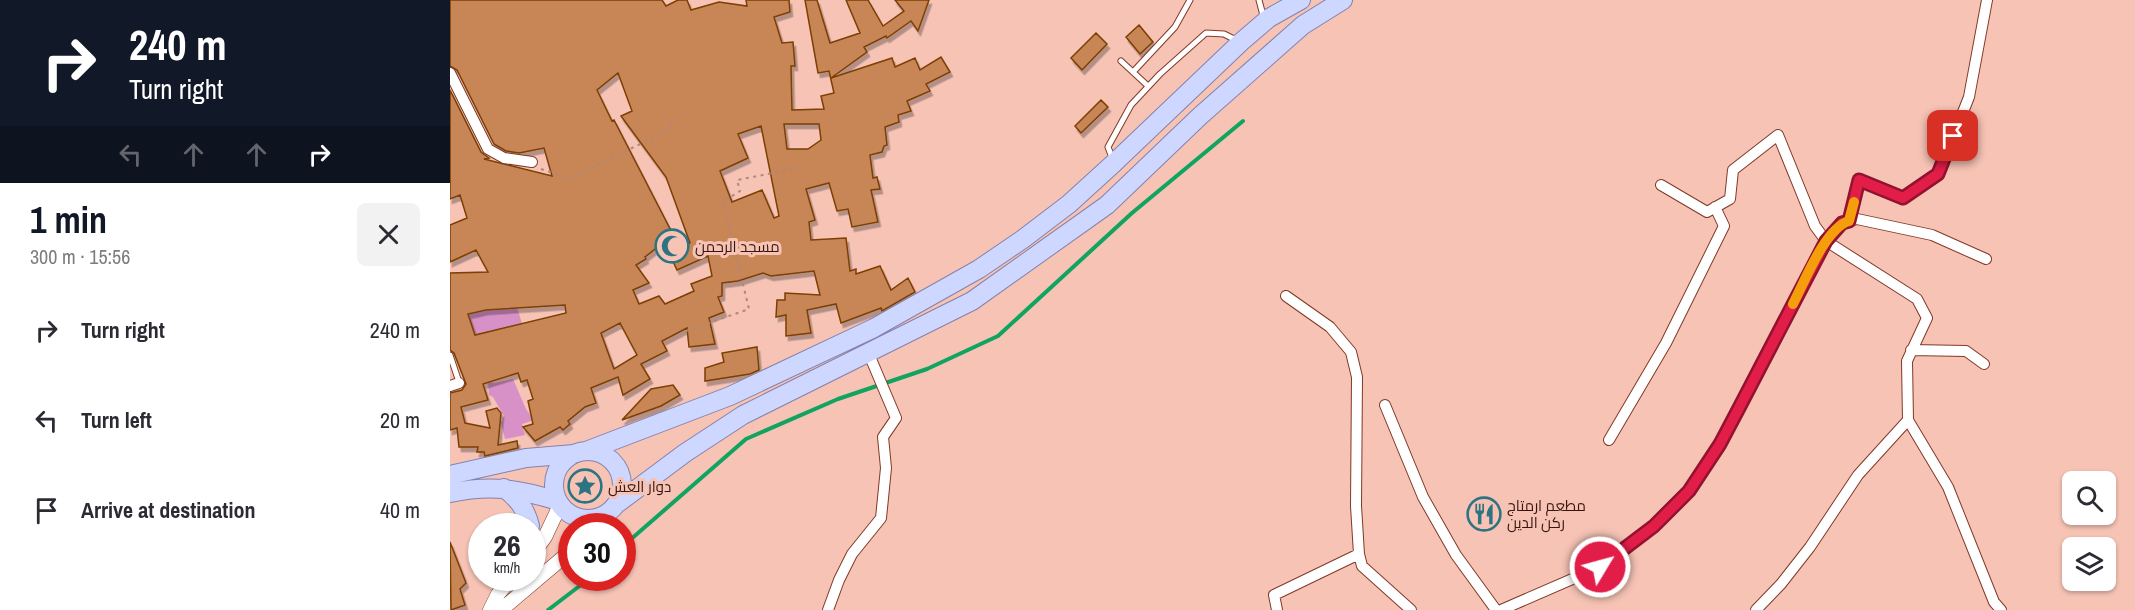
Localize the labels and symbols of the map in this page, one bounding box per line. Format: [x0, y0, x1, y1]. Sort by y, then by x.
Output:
pin [1927, 110, 1978, 161]
mosque icon: مسجد الرحمن [654, 228, 690, 264]
place label: مسجد الرحمن [695, 236, 780, 257]
place icon: دوار العش [567, 468, 603, 504]
place label: دوار العش [608, 476, 671, 497]
place label: مطعم ارمتاج ركن الدين [1507, 495, 1586, 533]
restaurant icon: مطعم ارمتاج ركن الدين [1466, 496, 1502, 532]
speed limit sign: 30 [558, 513, 636, 591]
position arrow [1568, 535, 1632, 599]

